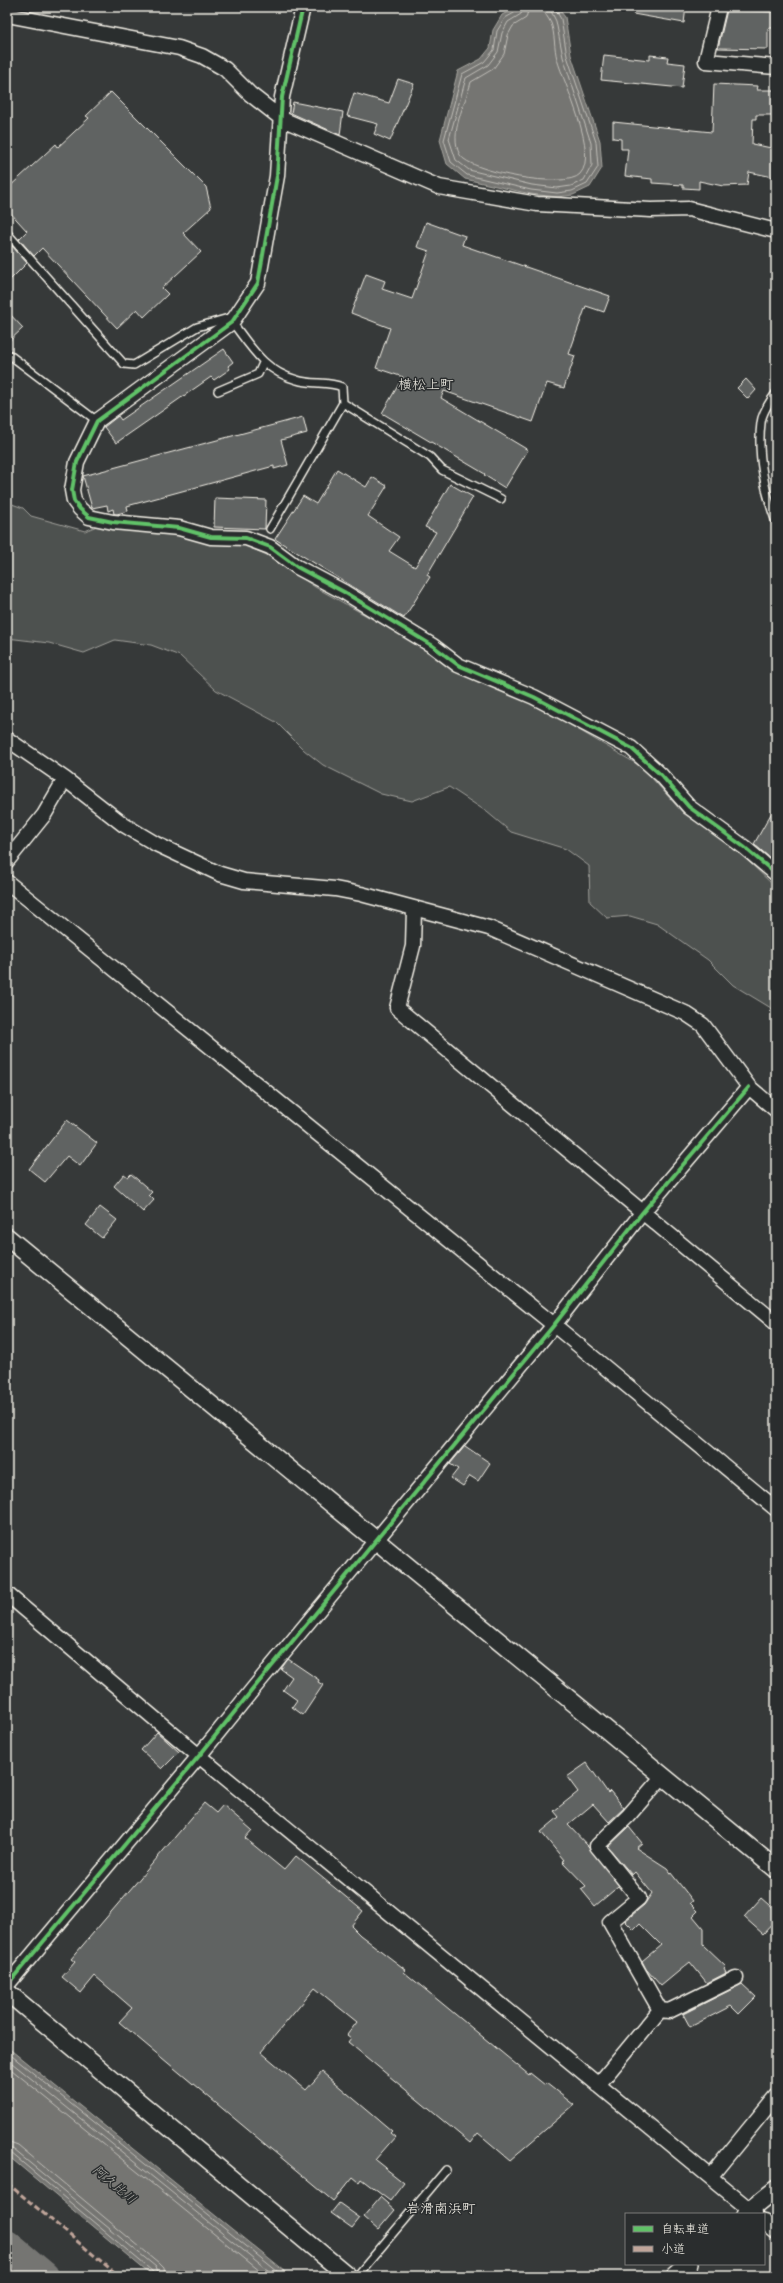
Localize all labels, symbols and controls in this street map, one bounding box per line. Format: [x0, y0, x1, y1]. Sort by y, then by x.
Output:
district label: 横松上町 [398, 376, 454, 393]
water label: 阿久比川 [89, 2162, 139, 2208]
district label: 岩滑南浜町 [406, 2200, 476, 2217]
legend [625, 2213, 765, 2265]
text: 自転車道 [661, 2222, 709, 2237]
text: 小道 [661, 2242, 685, 2257]

